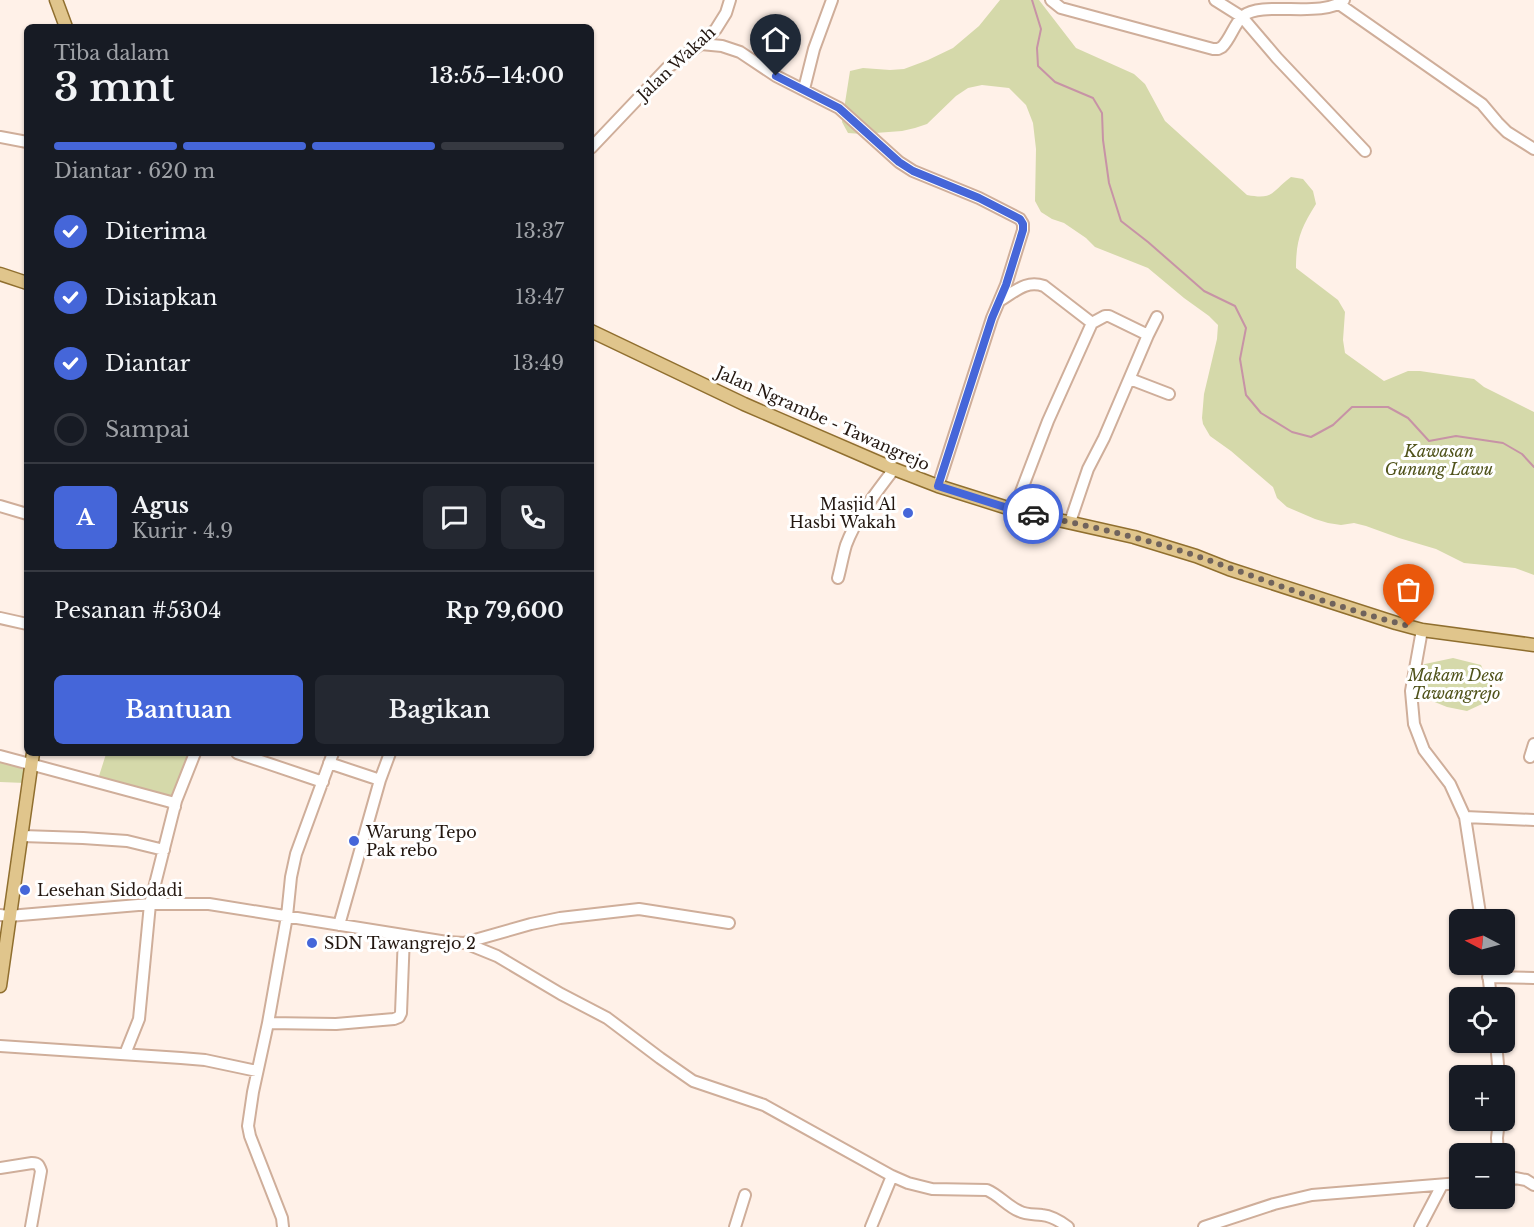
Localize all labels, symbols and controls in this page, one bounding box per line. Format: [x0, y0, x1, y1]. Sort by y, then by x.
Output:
pin [750, 14, 801, 76]
street label: Jalan Wakah [631, 22, 719, 106]
icon: home [759, 23, 792, 56]
text: Tiba dalam [54, 41, 170, 65]
text: 13:55–14:00 [430, 62, 564, 89]
text: 3 mnt [54, 63, 175, 112]
text: Diantar · 620 m [54, 159, 215, 183]
icon: check [54, 215, 87, 248]
text: Diterima [105, 218, 207, 245]
text: 13:37 [515, 219, 564, 243]
icon: check [54, 281, 87, 314]
text: Disiapkan [105, 284, 217, 311]
text: 13:47 [515, 285, 564, 309]
icon: check [54, 347, 87, 380]
text: Diantar [105, 350, 190, 377]
text: 13:49 [513, 351, 564, 375]
street label: Jalan Ngrambe - Tawangrejo [711, 361, 933, 474]
text: Sampai [105, 416, 190, 443]
park label: Kawasan Gunung Lawu [1385, 441, 1493, 479]
courier [1003, 484, 1063, 544]
button: chat [423, 486, 486, 549]
button: phone [501, 486, 564, 549]
text: Agus [132, 492, 189, 519]
place label: Masjid Al Hasbi Wakah [789, 494, 896, 532]
icon: car [1017, 498, 1050, 531]
text: A [77, 504, 94, 531]
marker: Masjid Al Hasbi Wakah [901, 506, 915, 520]
text: Kurir · 4.9 [132, 519, 233, 543]
pin [1383, 564, 1434, 626]
icon: bag [1392, 573, 1425, 606]
text: Pesanan #5304 [54, 597, 221, 624]
text: Rp 79,600 [446, 597, 564, 624]
park label: Makam Desa Tawangrejo [1407, 665, 1504, 703]
button: Bantuan [54, 675, 303, 744]
button: Bagikan [315, 675, 564, 744]
place label: Warung Tepo Pak rebo [365, 822, 477, 860]
marker: Warung Tepo Pak rebo [347, 834, 361, 848]
place label: Lesehan Sidodadi [37, 880, 183, 900]
marker: Lesehan Sidodadi [18, 883, 32, 897]
north arrow [1449, 909, 1515, 975]
map controls [1449, 909, 1515, 1209]
place label: SDN Tawangrejo 2 [324, 933, 476, 953]
marker: SDN Tawangrejo 2 [305, 936, 319, 950]
button: locate [1449, 987, 1515, 1053]
button: + [1449, 1065, 1515, 1131]
button: − [1449, 1143, 1515, 1209]

